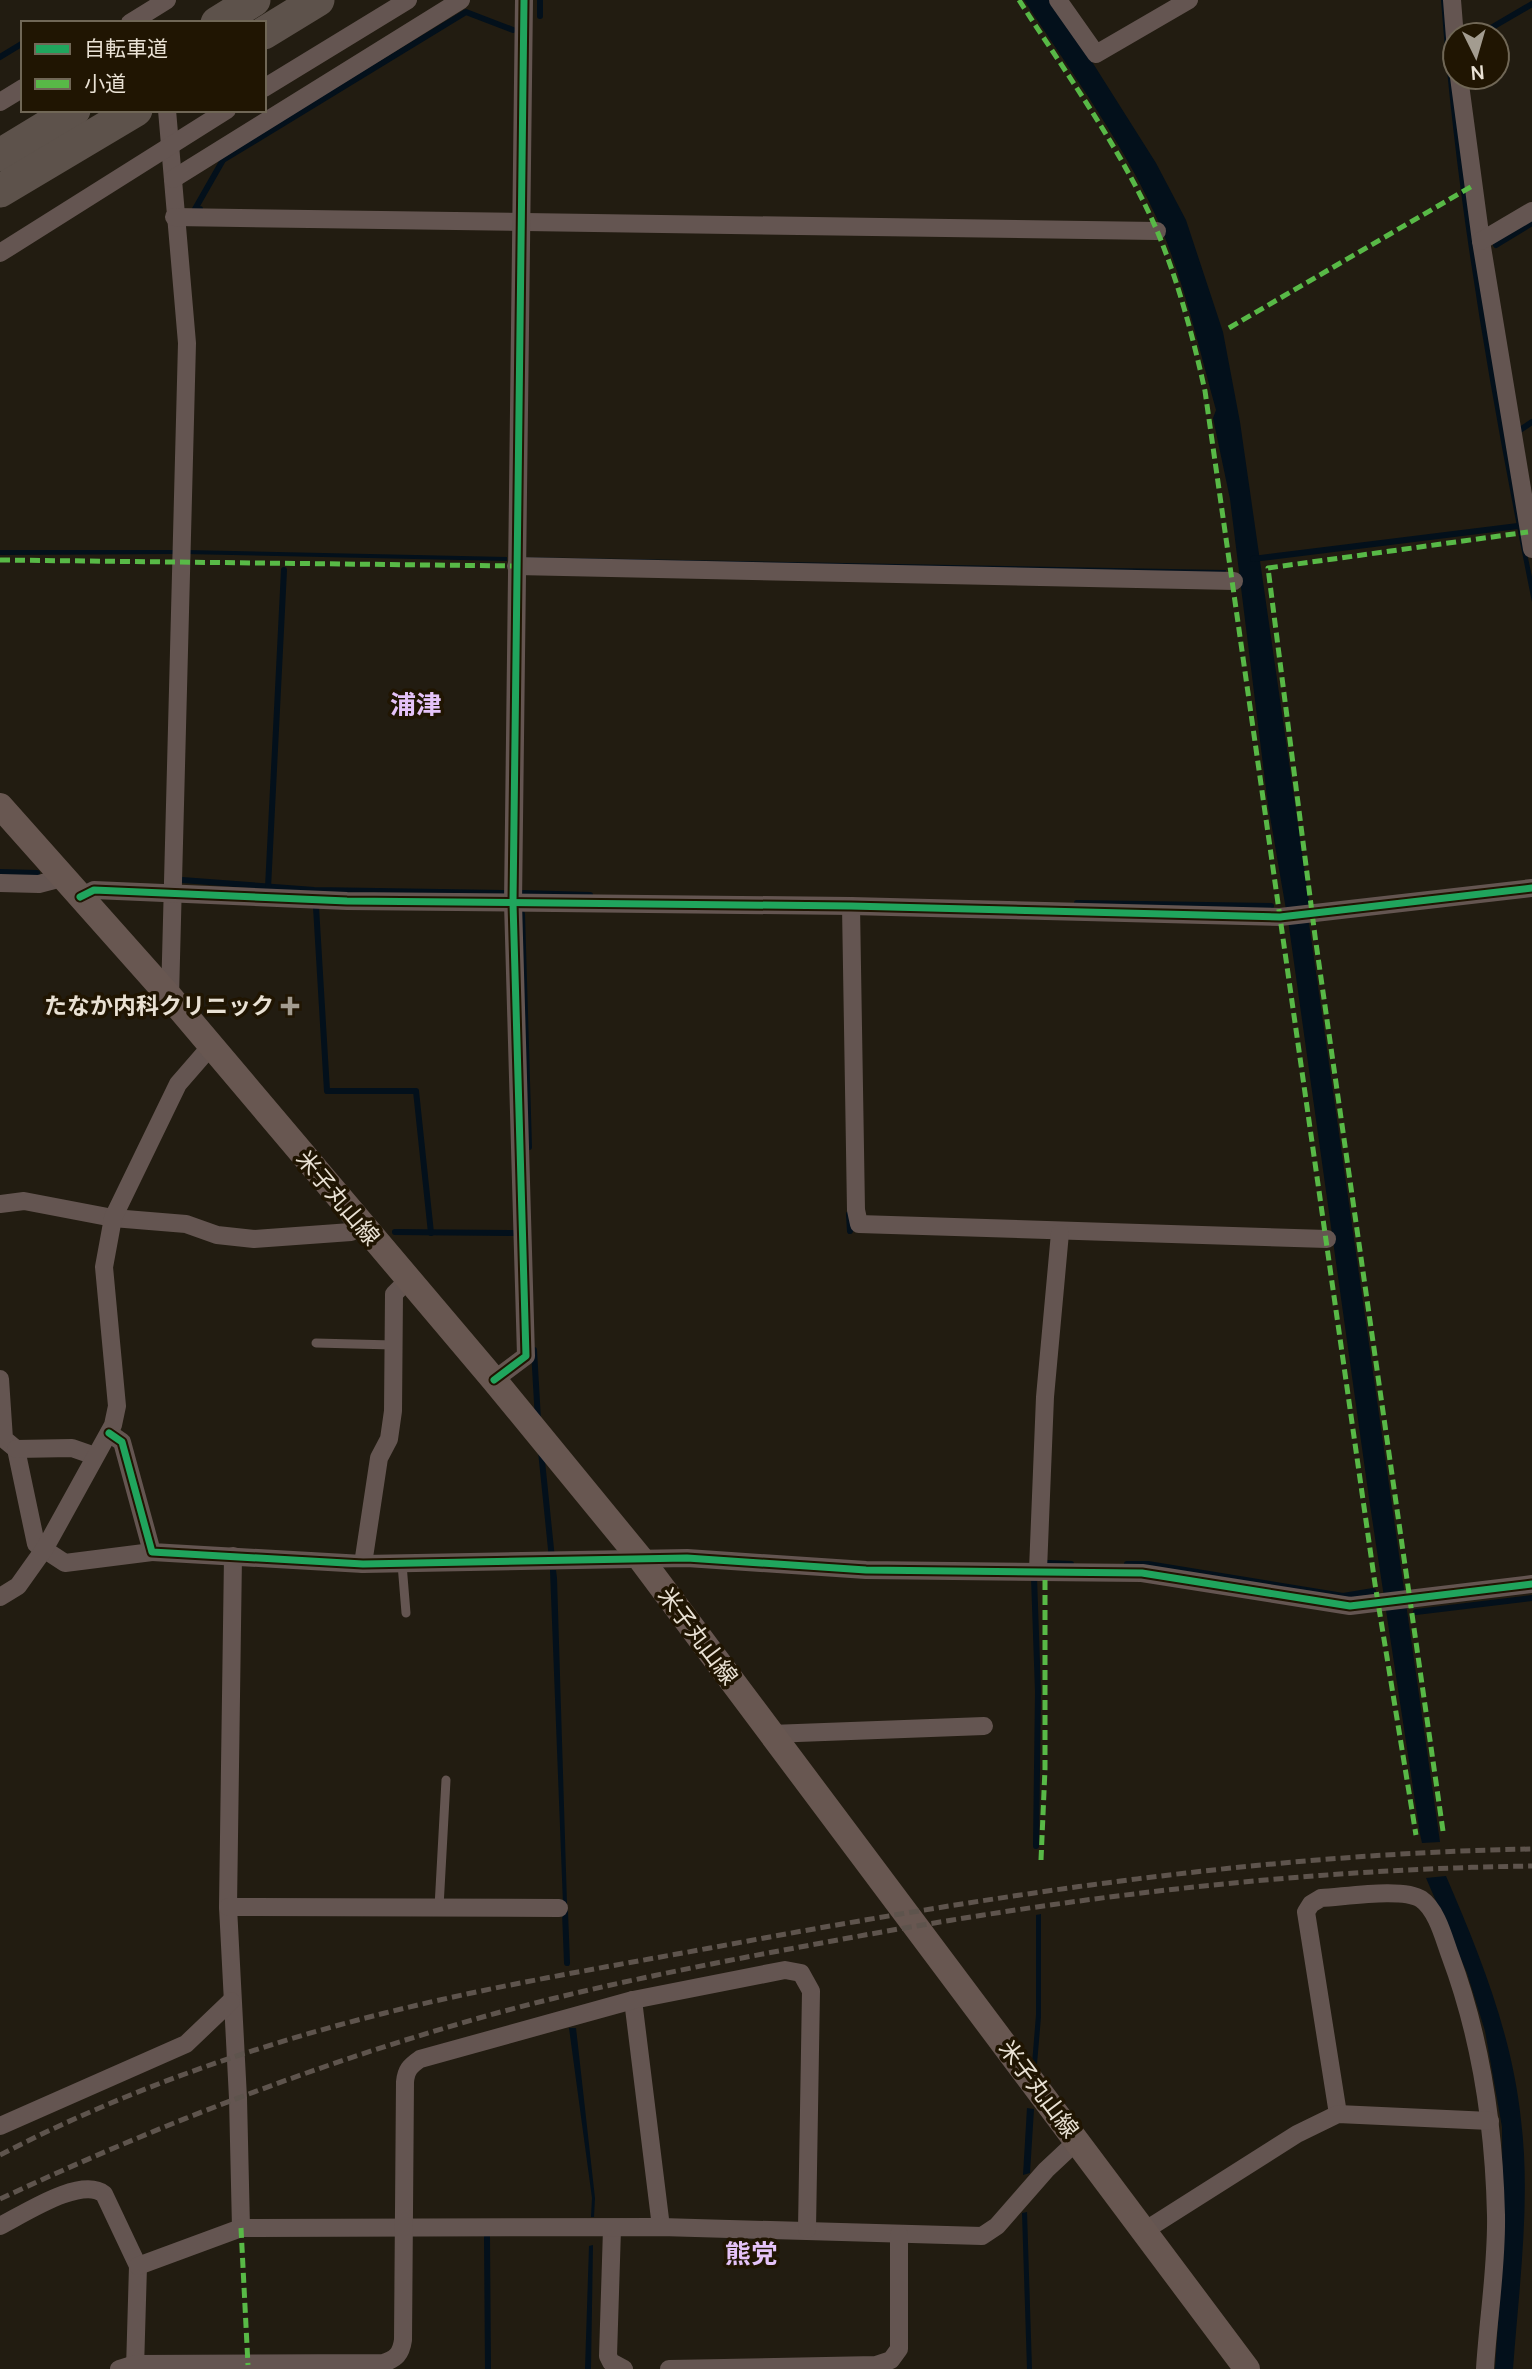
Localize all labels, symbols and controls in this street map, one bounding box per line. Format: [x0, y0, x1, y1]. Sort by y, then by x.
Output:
legend [21, 21, 266, 112]
north arrow [1441, 21, 1511, 91]
text: 自転車道 [84, 34, 168, 62]
text: N [1470, 59, 1485, 86]
text: 小道 [84, 69, 126, 97]
district label: 浦津 [390, 686, 442, 722]
place label: たなか内科クリニック [44, 989, 274, 1021]
marker: たなか内科クリニック [280, 996, 300, 1016]
street label: 米子丸山線 [290, 1143, 388, 1252]
street label: 米子丸山線 [651, 1580, 746, 1691]
street label: 米子丸山線 [992, 2033, 1087, 2144]
district label: 熊党 [725, 2235, 777, 2271]

